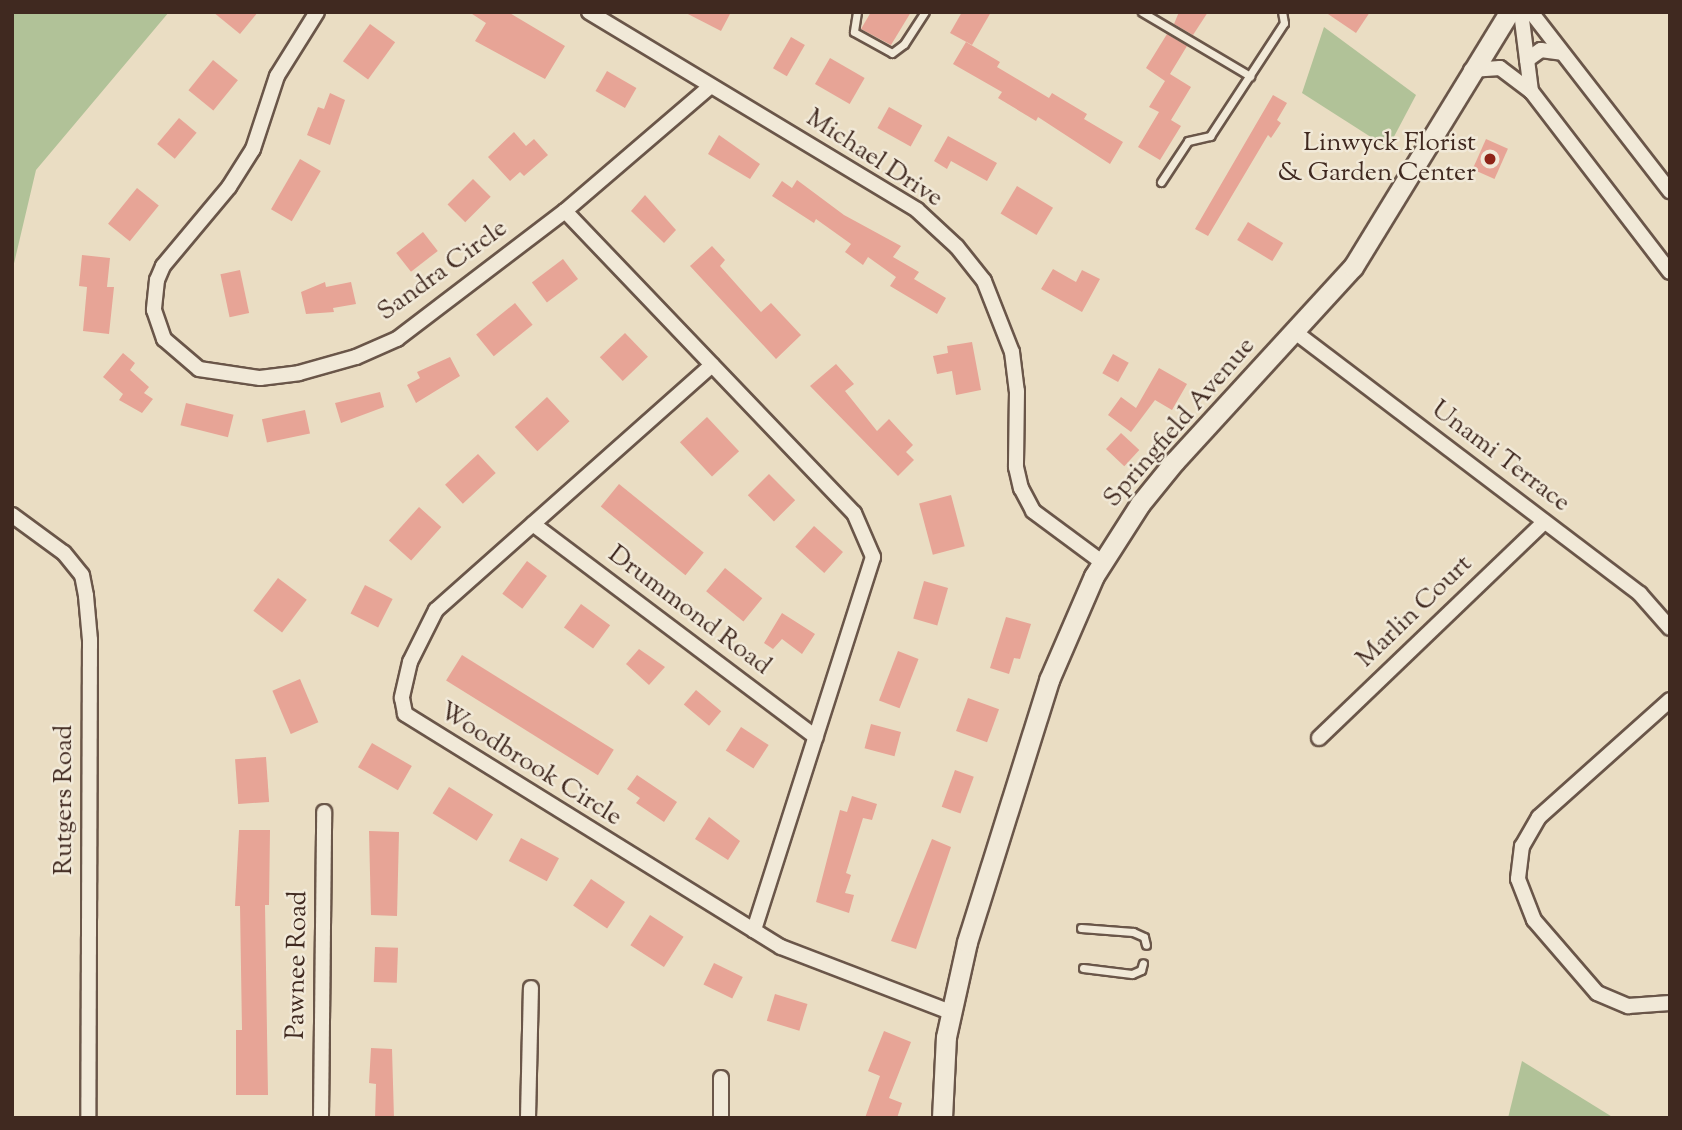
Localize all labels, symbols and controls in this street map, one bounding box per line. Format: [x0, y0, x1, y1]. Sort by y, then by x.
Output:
street label: Michael Drive [800, 103, 948, 215]
place label: Linwyck Florist & Garden Center [1278, 128, 1476, 190]
marker: Linwyck Florist & Garden Center [1482, 151, 1498, 167]
street label: Sandra Circle [372, 214, 514, 328]
street label: Springfield Avenue [1098, 332, 1262, 514]
street label: Unami Terrace [1424, 395, 1576, 519]
street label: Drummond Road [601, 540, 777, 682]
street label: Marlin Court [1351, 549, 1479, 675]
street label: Woodbrook Circle [433, 696, 627, 834]
street label: Rutgers Road [49, 725, 81, 875]
street label: Pawnee Road [281, 890, 315, 1040]

